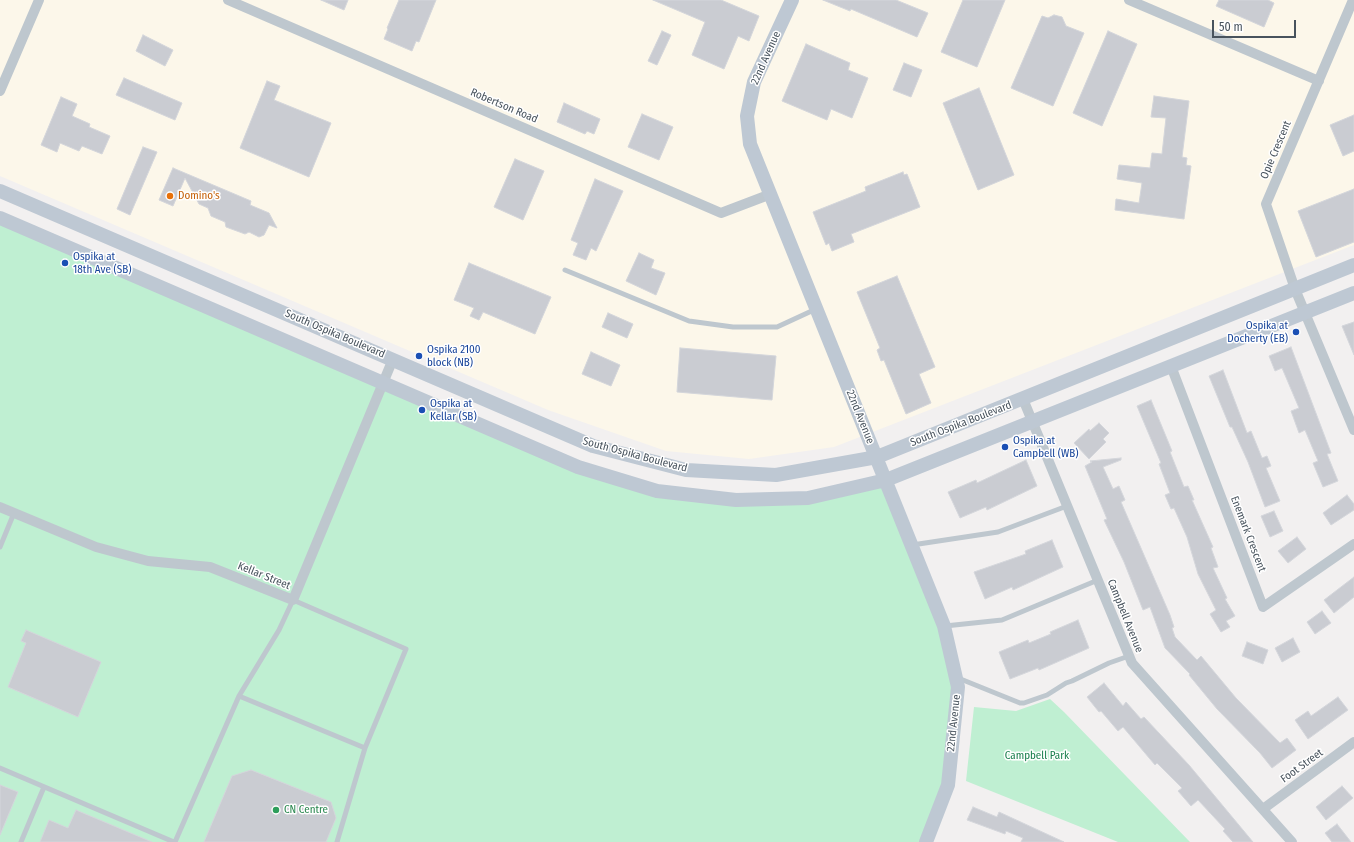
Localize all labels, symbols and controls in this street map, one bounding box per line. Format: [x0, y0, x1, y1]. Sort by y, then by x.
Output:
scale bar [1214, 12, 1298, 38]
text: 50 m [1219, 20, 1243, 34]
street label: 22nd Avenue [748, 29, 784, 87]
street label: Robertson Road [468, 86, 540, 126]
street label: Opie Crescent [1258, 119, 1294, 181]
place label: Domino's [178, 189, 220, 203]
marker: Domino's [165, 191, 175, 201]
place label: Ospika at 18th Ave (SB) [73, 250, 131, 276]
marker: Ospika at 18th Ave (SB) [60, 258, 70, 268]
street label: South Ospika Boulevard [283, 307, 387, 361]
place label: Ospika at Docherty (EB) [1227, 319, 1288, 345]
marker: Ospika at Docherty (EB) [1291, 327, 1301, 337]
place label: Ospika 2100 block (NB) [427, 343, 481, 369]
marker: Ospika 2100 block (NB) [414, 351, 424, 361]
street label: 22nd Avenue [843, 388, 877, 446]
place label: Ospika at Kellar (SB) [430, 397, 477, 423]
street label: South Ospika Boulevard [908, 399, 1014, 449]
marker: Ospika at Kellar (SB) [417, 405, 427, 415]
place label: Ospika at Campbell (WB) [1013, 434, 1079, 460]
street label: South Ospika Boulevard [581, 435, 689, 475]
marker: Ospika at Campbell (WB) [1000, 442, 1010, 452]
street label: Enemark Crescent [1227, 494, 1269, 574]
street label: Kellar Street [236, 559, 292, 593]
street label: Campbell Avenue [1104, 577, 1146, 655]
street label: 22nd Avenue [944, 694, 964, 752]
street label: Foot Street [1278, 746, 1326, 786]
park label: Campbell Park [1005, 749, 1069, 763]
place label: CN Centre [284, 803, 328, 817]
marker: CN Centre [271, 805, 281, 815]

